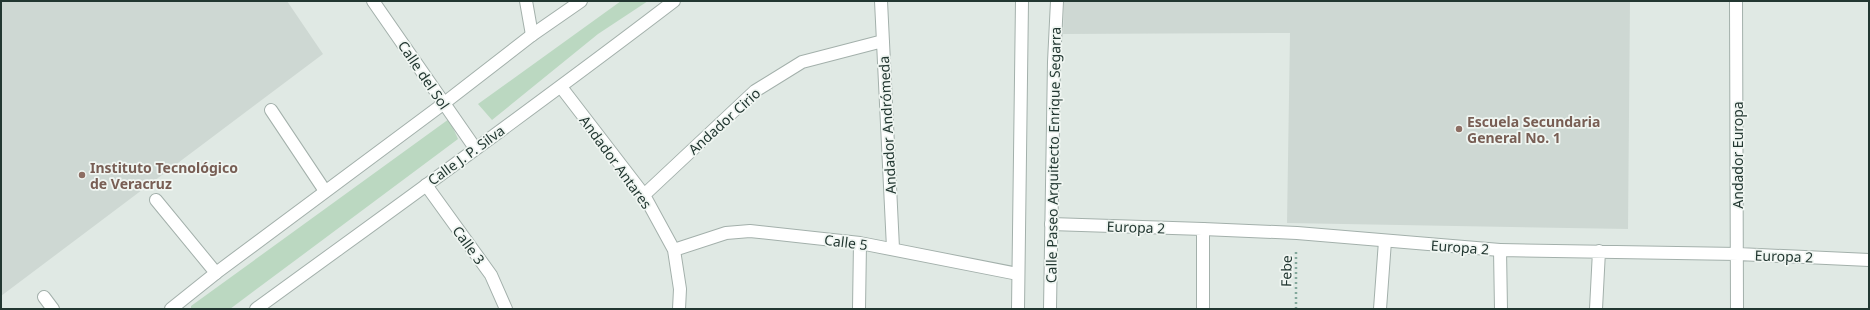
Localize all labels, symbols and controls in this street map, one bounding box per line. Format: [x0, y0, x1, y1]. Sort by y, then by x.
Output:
street label: Calle Paseo Arquitecto Enrique Segarra [1041, 27, 1065, 283]
street label: Calle del Sol [394, 37, 454, 113]
street label: Andador Andrómeda [874, 55, 900, 195]
street label: Andador Cirio [684, 84, 764, 158]
street label: Andador Europa [1728, 101, 1747, 209]
street label: Andador Antares [576, 111, 657, 213]
place label: Escuela Secundaria General No. 1 [1467, 112, 1600, 147]
street label: Calle J. P. Silva [424, 121, 508, 189]
marker: Escuela Secundaria General No. 1 [1454, 124, 1464, 134]
place label: Instituto Tecnológico de Veracruz [90, 158, 238, 193]
marker: Instituto Tecnológico de Veracruz [77, 170, 87, 180]
street label: Europa 2 [1106, 216, 1166, 238]
street label: Calle 3 [449, 222, 489, 268]
street label: Calle 5 [823, 230, 869, 254]
street label: Europa 2 [1430, 235, 1490, 259]
street label: Europa 2 [1754, 245, 1814, 267]
street label: Febe [1276, 255, 1296, 287]

